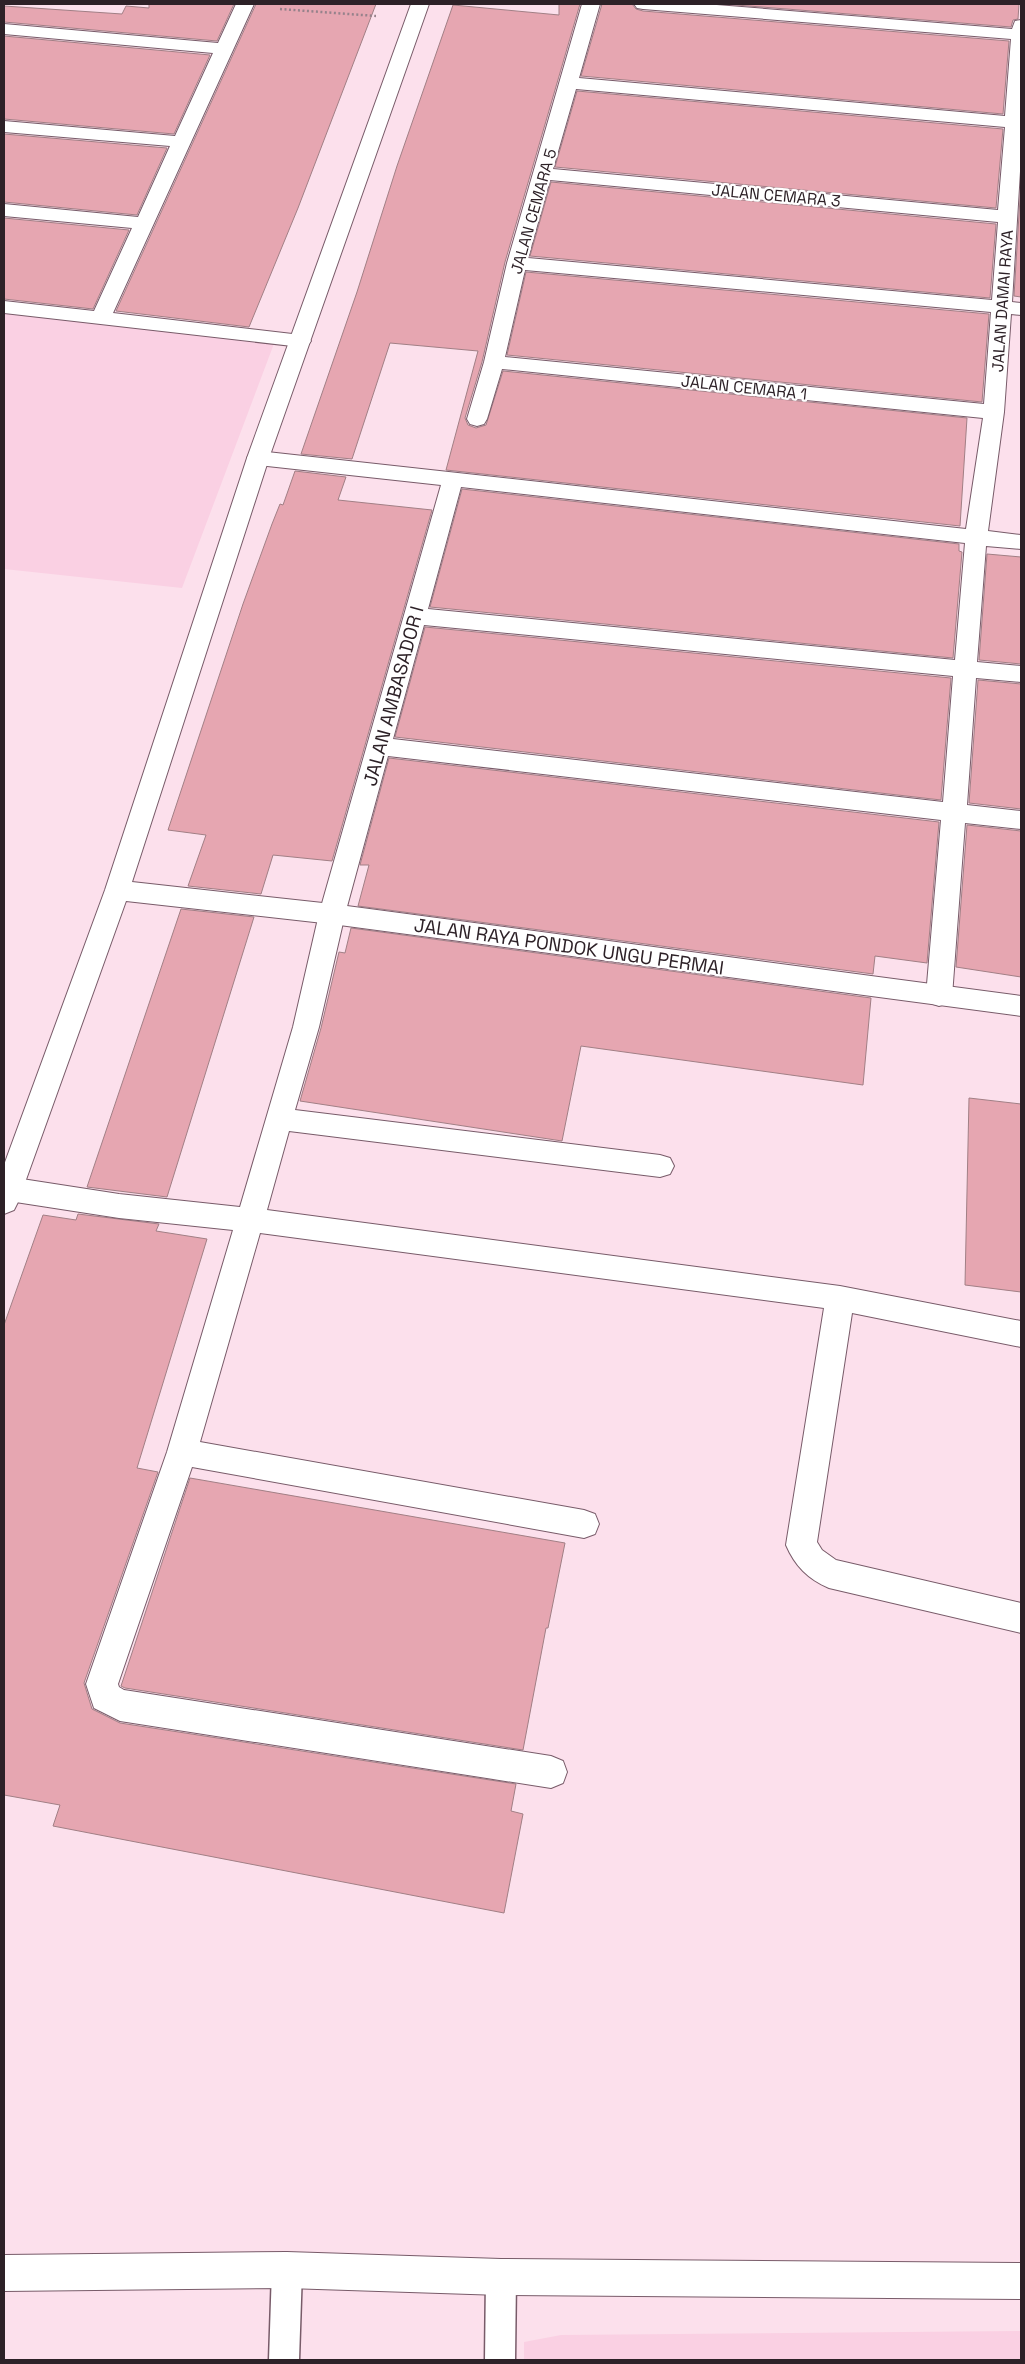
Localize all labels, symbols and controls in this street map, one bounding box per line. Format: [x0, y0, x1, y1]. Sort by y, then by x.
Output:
street label: JALAN CEMARA 5 [506, 146, 561, 276]
street label: JALAN CEMARA 3 [710, 179, 841, 212]
street label: JALAN DAMAI RAYA [987, 229, 1018, 373]
street label: JALAN CEMARA 1 [680, 370, 808, 405]
street label: JALAN AMBASADOR I [357, 603, 430, 789]
street label: JALAN RAYA PONDOK UNGU PERMAI [412, 912, 726, 981]

